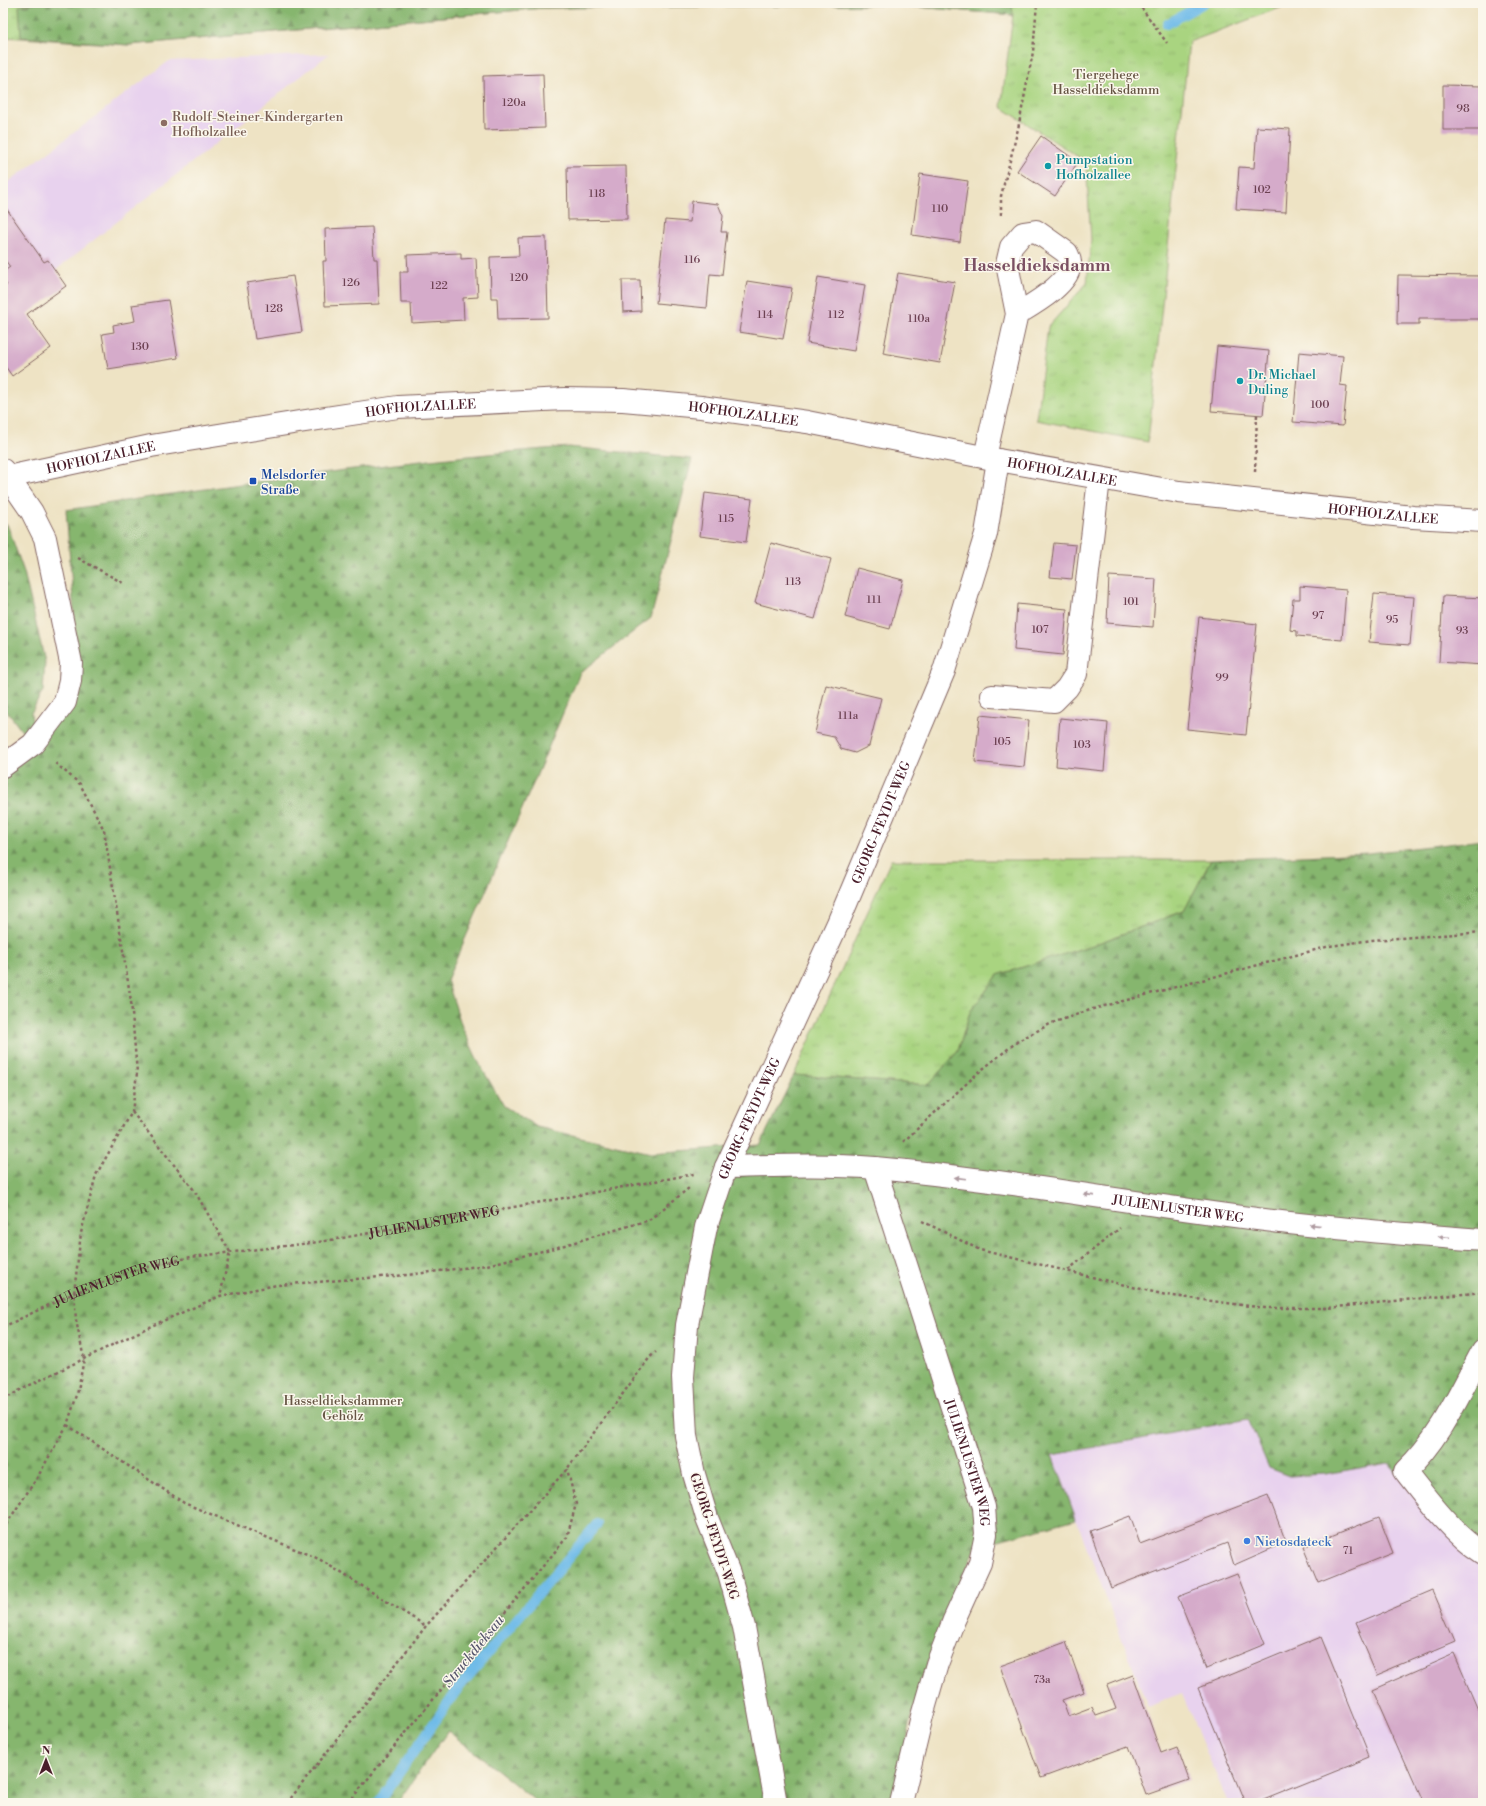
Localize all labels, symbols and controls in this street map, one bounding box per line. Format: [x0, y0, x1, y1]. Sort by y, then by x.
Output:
park label: Tiergehege Hasseldieksdamm [1053, 67, 1160, 98]
house number: 120a [502, 96, 526, 110]
house number: 98 [1456, 102, 1470, 116]
place label: Rudolf-Steiner-Kindergarten Hofholzallee [172, 109, 344, 140]
marker: Rudolf-Steiner-Kindergarten Hofholzallee [159, 118, 169, 128]
place label: Pumpstation Hofholzallee [1056, 152, 1133, 183]
marker: Pumpstation Hofholzallee [1043, 161, 1053, 171]
house number: 102 [1253, 183, 1271, 197]
house number: 118 [589, 187, 605, 201]
house number: 110 [932, 202, 948, 216]
house number: 116 [684, 253, 700, 267]
district label: Hasseldieksdamm [964, 255, 1111, 277]
house number: 120 [510, 271, 528, 285]
house number: 126 [342, 276, 360, 290]
house number: 122 [430, 279, 448, 293]
house number: 128 [265, 302, 283, 316]
house number: 114 [757, 308, 773, 322]
house number: 112 [828, 308, 844, 322]
house number: 110a [908, 312, 931, 326]
house number: 130 [131, 340, 149, 354]
place label: Dr. Michael Duling [1248, 367, 1316, 398]
marker: Dr. Michael Duling [1235, 376, 1245, 386]
street label: HOFHOLZALLEE [364, 396, 476, 421]
house number: 100 [1311, 398, 1329, 412]
street label: HOFHOLZALLEE [688, 399, 800, 430]
street label: HOFHOLZALLEE [45, 438, 157, 477]
street label: HOFHOLZALLEE [1006, 455, 1118, 490]
place label: Melsdorfer Straße [261, 467, 326, 498]
marker: Melsdorfer Straße [248, 476, 258, 486]
street label: HOFHOLZALLEE [1327, 501, 1439, 527]
house number: 115 [718, 512, 734, 526]
house number: 113 [785, 575, 801, 589]
house number: 111 [867, 593, 882, 607]
house number: 101 [1123, 595, 1139, 609]
house number: 97 [1312, 609, 1325, 623]
house number: 95 [1386, 613, 1398, 627]
house number: 107 [1031, 623, 1049, 637]
house number: 93 [1456, 624, 1468, 638]
house number: 99 [1215, 671, 1229, 685]
house number: 111a [838, 709, 859, 723]
house number: 105 [993, 735, 1011, 749]
house number: 103 [1073, 738, 1091, 752]
street label: GEORG-FEYDT-WEG [848, 758, 914, 887]
street label: GEORG-FEYDT-WEG [716, 1055, 784, 1181]
one-way arrow [954, 1175, 966, 1181]
one-way arrow [1083, 1192, 1095, 1198]
street label: JULIENLUSTER WEG [1110, 1192, 1245, 1226]
street label: JULIENLUSTER WEG [366, 1203, 501, 1242]
one-way arrow [1309, 1222, 1321, 1229]
one-way arrow [1438, 1233, 1450, 1240]
street label: JULIENLUSTER WEG [50, 1253, 182, 1311]
park label: Hasseldieksdammer Gehölz [284, 1393, 403, 1424]
street label: JULIENLUSTER WEG [940, 1396, 992, 1527]
street label: GEORG-FEYDT-WEG [686, 1471, 742, 1602]
place label: Nietosdateck [1255, 1534, 1333, 1550]
marker: Nietosdateck [1242, 1536, 1252, 1546]
house number: 71 [1343, 1544, 1354, 1558]
water label: Struckdieksau [439, 1612, 508, 1691]
house number: 73a [1033, 1673, 1051, 1687]
north arrow [26, 1740, 66, 1780]
text: N [42, 1744, 51, 1758]

